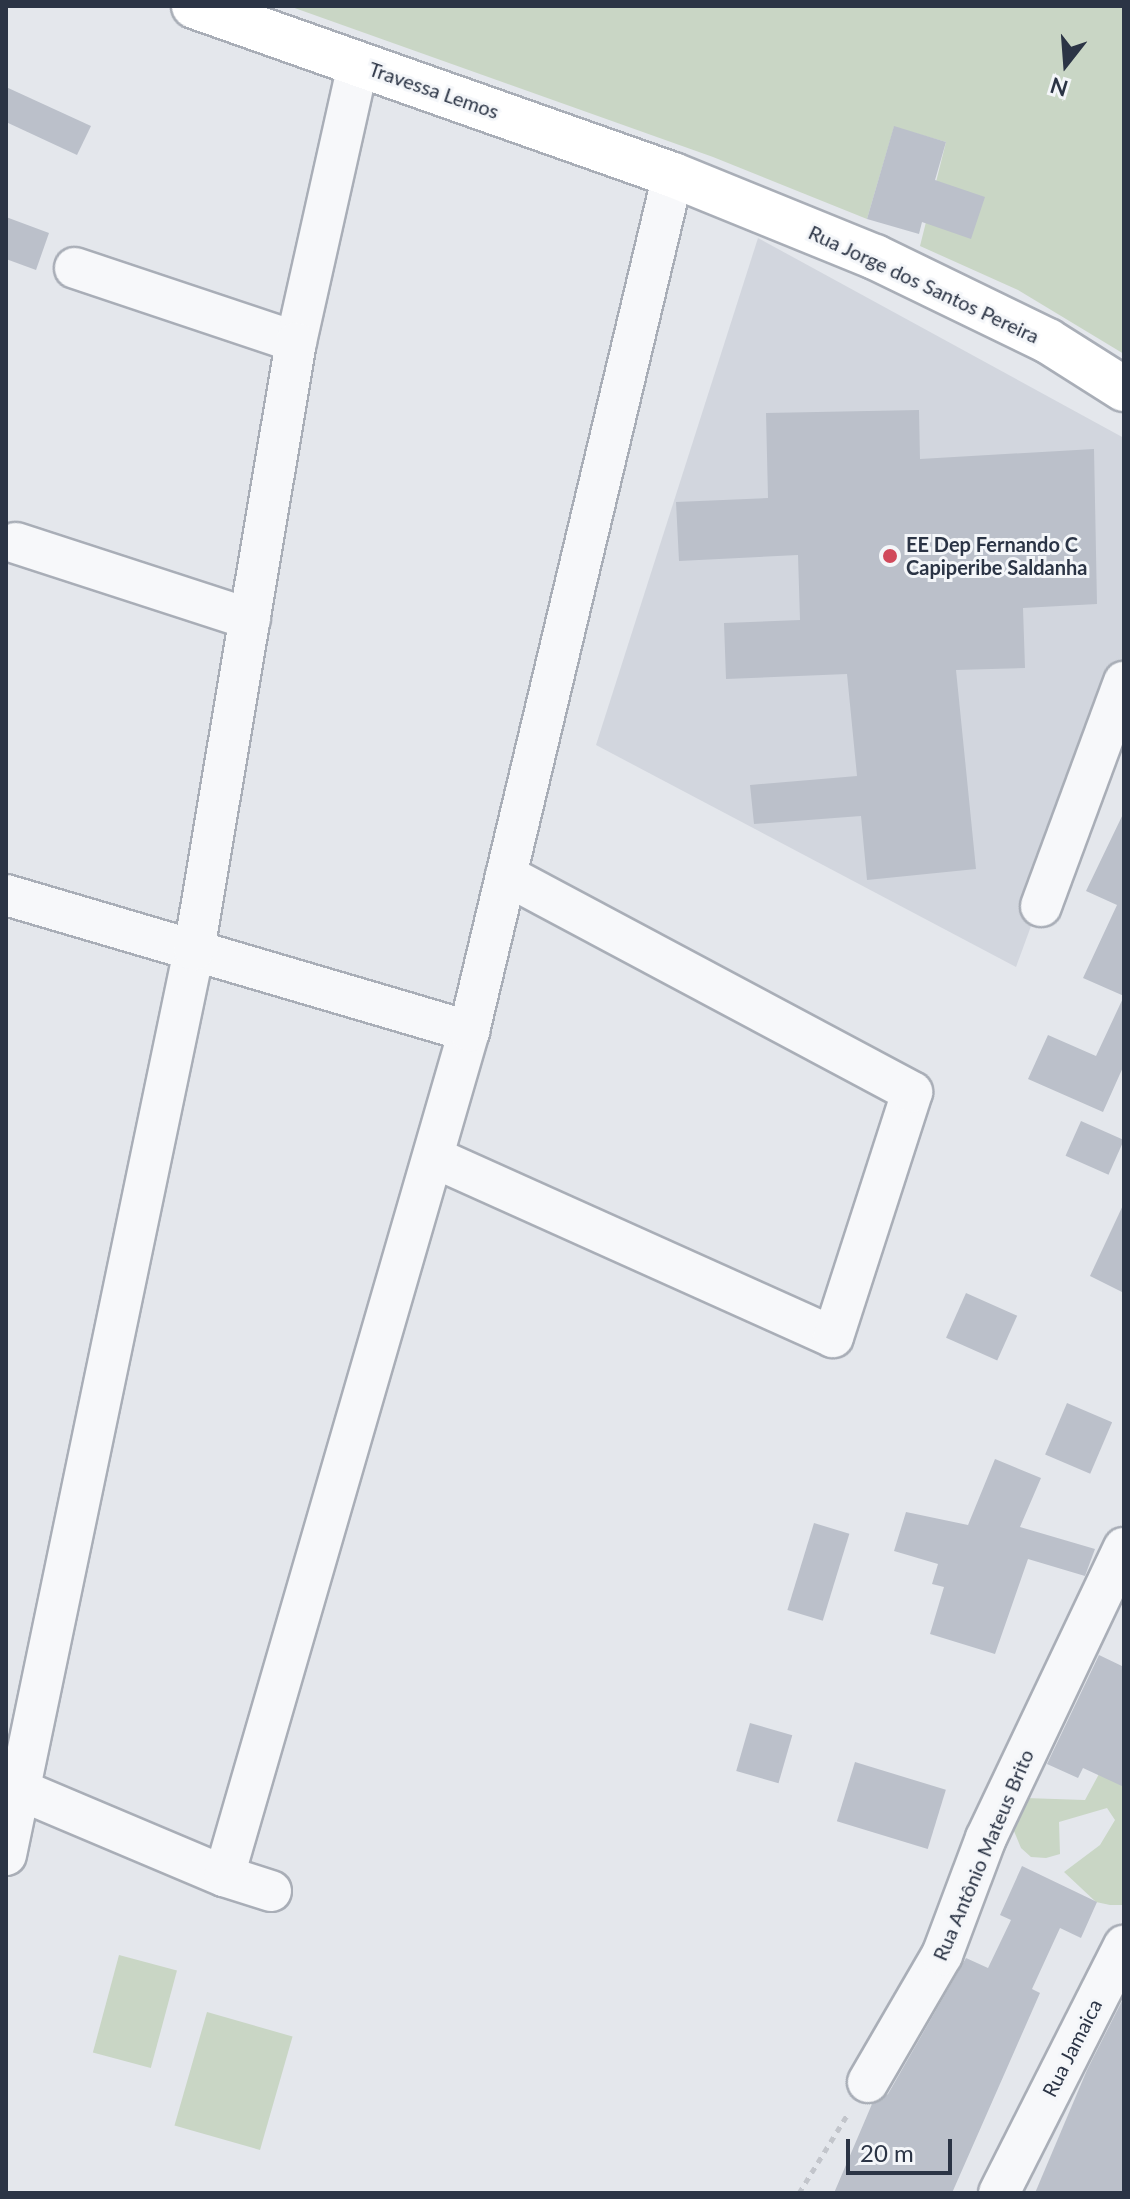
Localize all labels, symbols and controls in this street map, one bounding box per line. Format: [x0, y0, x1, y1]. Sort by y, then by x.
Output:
north arrow [1026, 24, 1106, 104]
street label: Travessa Lemos [366, 57, 502, 123]
text: N [1047, 72, 1071, 103]
street label: Rua Jorge dos Santos Pereira [805, 220, 1043, 348]
place label: EE Dep Fernando C Capiperibe Saldanha [906, 532, 1087, 579]
marker: EE Dep Fernando C Capiperibe Saldanha [881, 547, 899, 565]
street label: Rua Antônio Mateus Brito [927, 1746, 1039, 1964]
street label: Rua Jamaica [1037, 1995, 1107, 2101]
scale bar [850, 2123, 956, 2173]
text: 20 m [860, 2138, 914, 2167]

